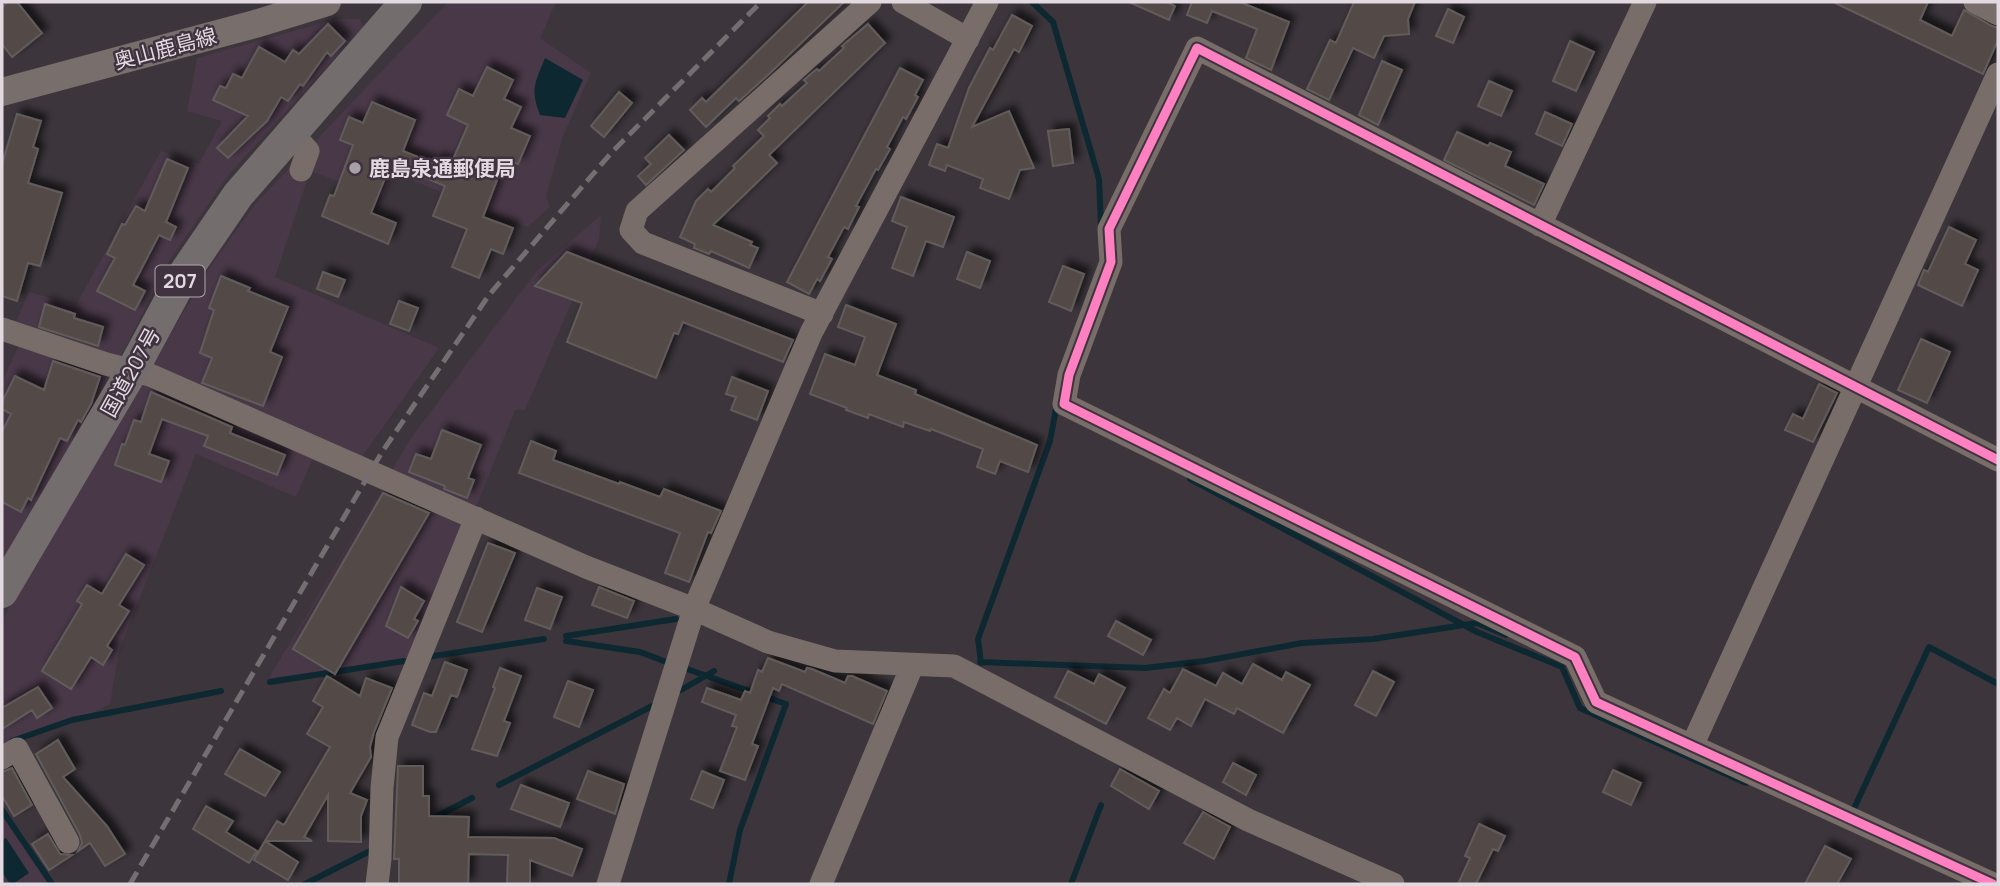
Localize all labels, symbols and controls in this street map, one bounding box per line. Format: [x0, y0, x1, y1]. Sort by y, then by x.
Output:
street label: 奥山鹿島線 [111, 21, 219, 75]
place label: 鹿島泉通郵便局 [369, 154, 516, 182]
marker: 鹿島泉通郵便局 [347, 160, 363, 176]
road number: 207 [156, 266, 204, 296]
street label: 国道207号 [94, 322, 166, 422]

